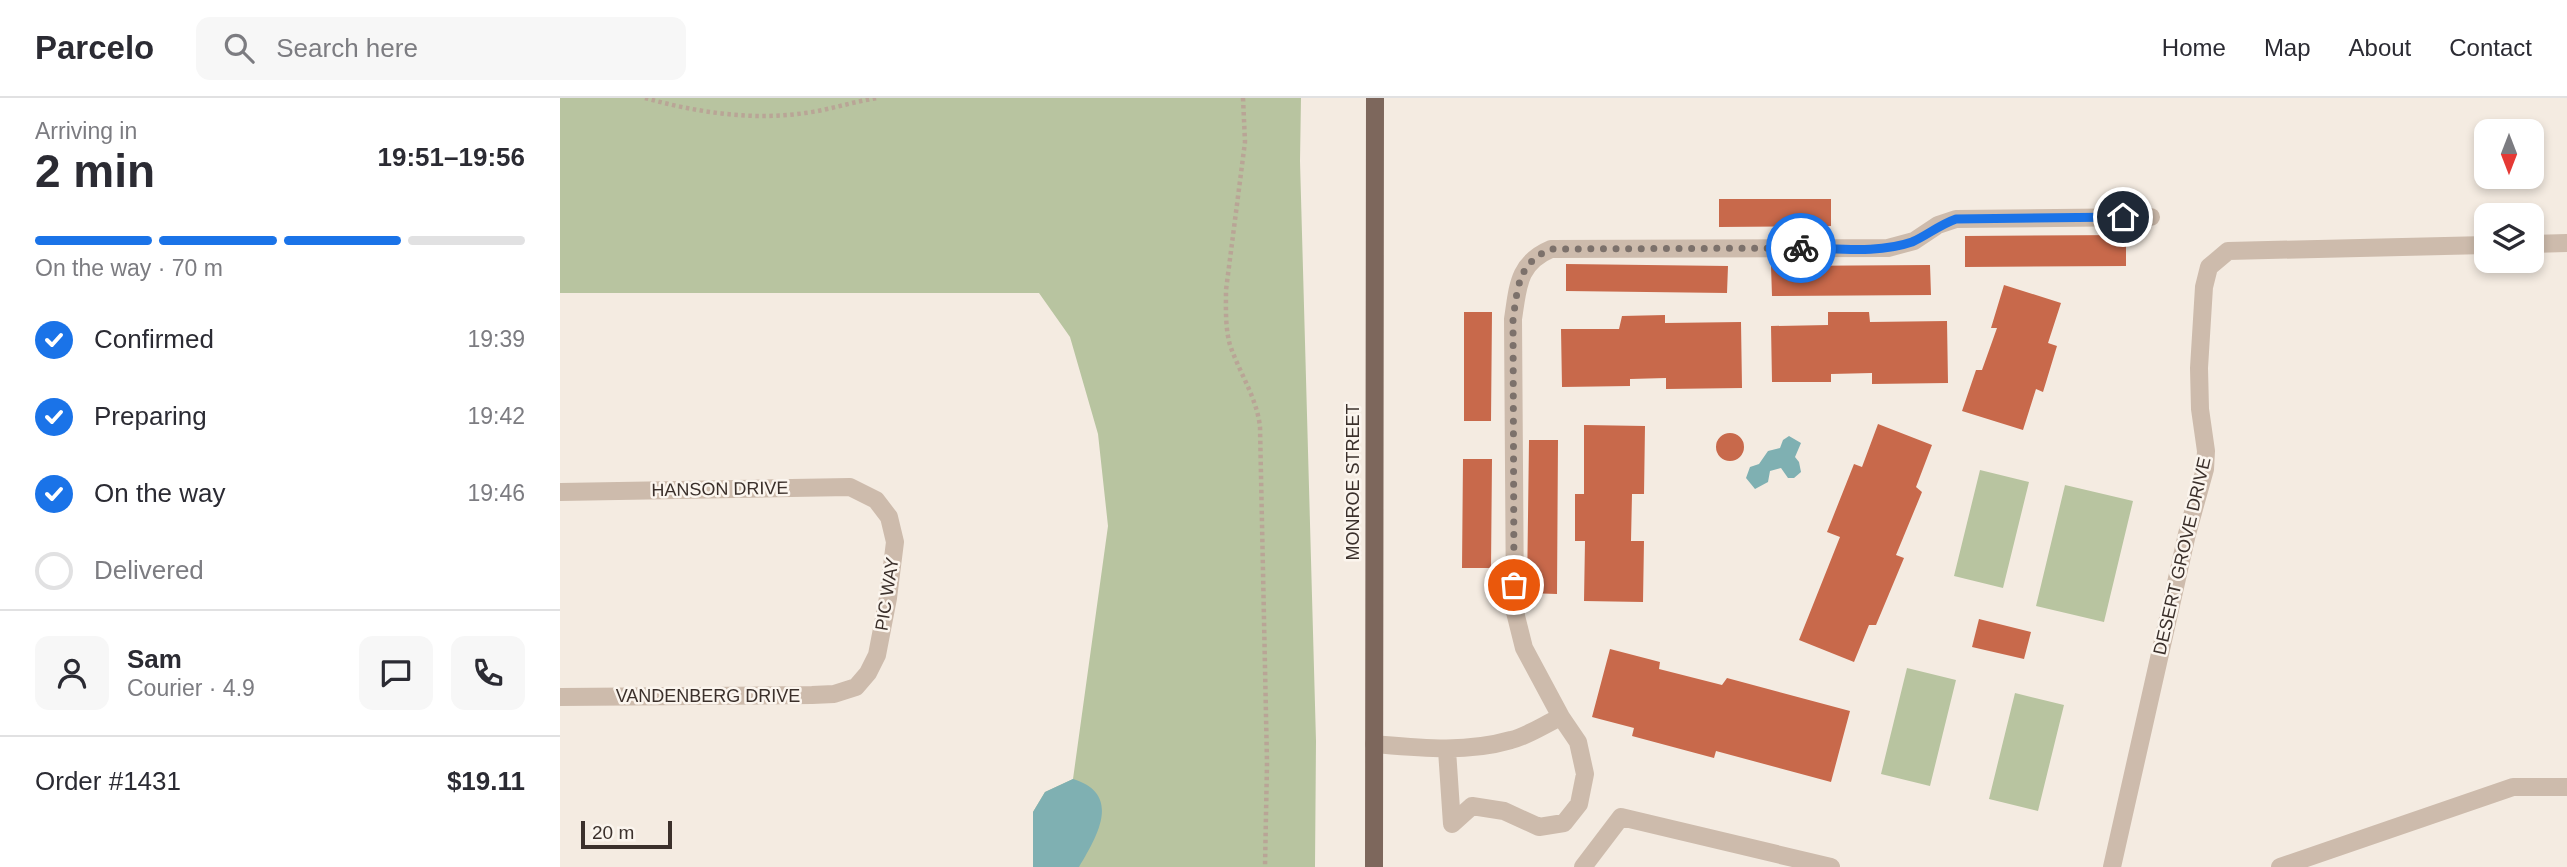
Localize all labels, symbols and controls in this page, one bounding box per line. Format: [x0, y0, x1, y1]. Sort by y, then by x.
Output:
search box [196, 17, 686, 80]
text: Parcelo [35, 29, 154, 66]
icon: search [220, 29, 258, 67]
text: Search here [276, 33, 418, 63]
text: Home [2162, 34, 2226, 61]
text: Map [2264, 34, 2311, 61]
text: About [2349, 34, 2411, 61]
text: Contact [2449, 34, 2532, 61]
text: Arriving in [35, 118, 137, 144]
north arrow [2474, 119, 2544, 189]
map controls [2474, 119, 2544, 273]
text: 19:51–19:56 [378, 142, 525, 172]
text: 2 min [35, 145, 155, 197]
pin [2093, 187, 2153, 247]
icon: home [2104, 198, 2142, 236]
button: layers [2474, 203, 2544, 273]
courier [1766, 213, 1836, 283]
icon: bike [1782, 229, 1820, 267]
text: On the way · 70 m [35, 255, 223, 281]
icon: check [35, 321, 73, 359]
text: Confirmed [94, 324, 214, 354]
text: 19:39 [467, 326, 525, 352]
icon: check [35, 398, 73, 436]
text: Preparing [94, 401, 207, 431]
text: 19:42 [467, 403, 525, 429]
street label: MONROE STREET [1343, 403, 1363, 561]
street label: DESERT GROVE DRIVE [2149, 455, 2215, 657]
icon: check [35, 475, 73, 513]
text: On the way [94, 478, 226, 508]
street label: HANSON DRIVE [651, 478, 789, 500]
text: 19:46 [467, 480, 525, 506]
text: Delivered [94, 555, 204, 585]
pin [1484, 555, 1544, 615]
street label: PIC WAY [871, 556, 903, 632]
icon: bag [1495, 566, 1533, 604]
button: person [35, 636, 109, 710]
button: chat [359, 636, 433, 710]
button: phone [451, 636, 525, 710]
text: Sam [127, 644, 182, 674]
text: Courier · 4.9 [127, 675, 255, 701]
street label: VANDENBERG DRIVE [616, 686, 800, 706]
text: Order #1431 [35, 766, 181, 796]
text: $19.11 [447, 766, 525, 796]
scale bar [581, 818, 672, 850]
text: 20 m [592, 822, 634, 843]

